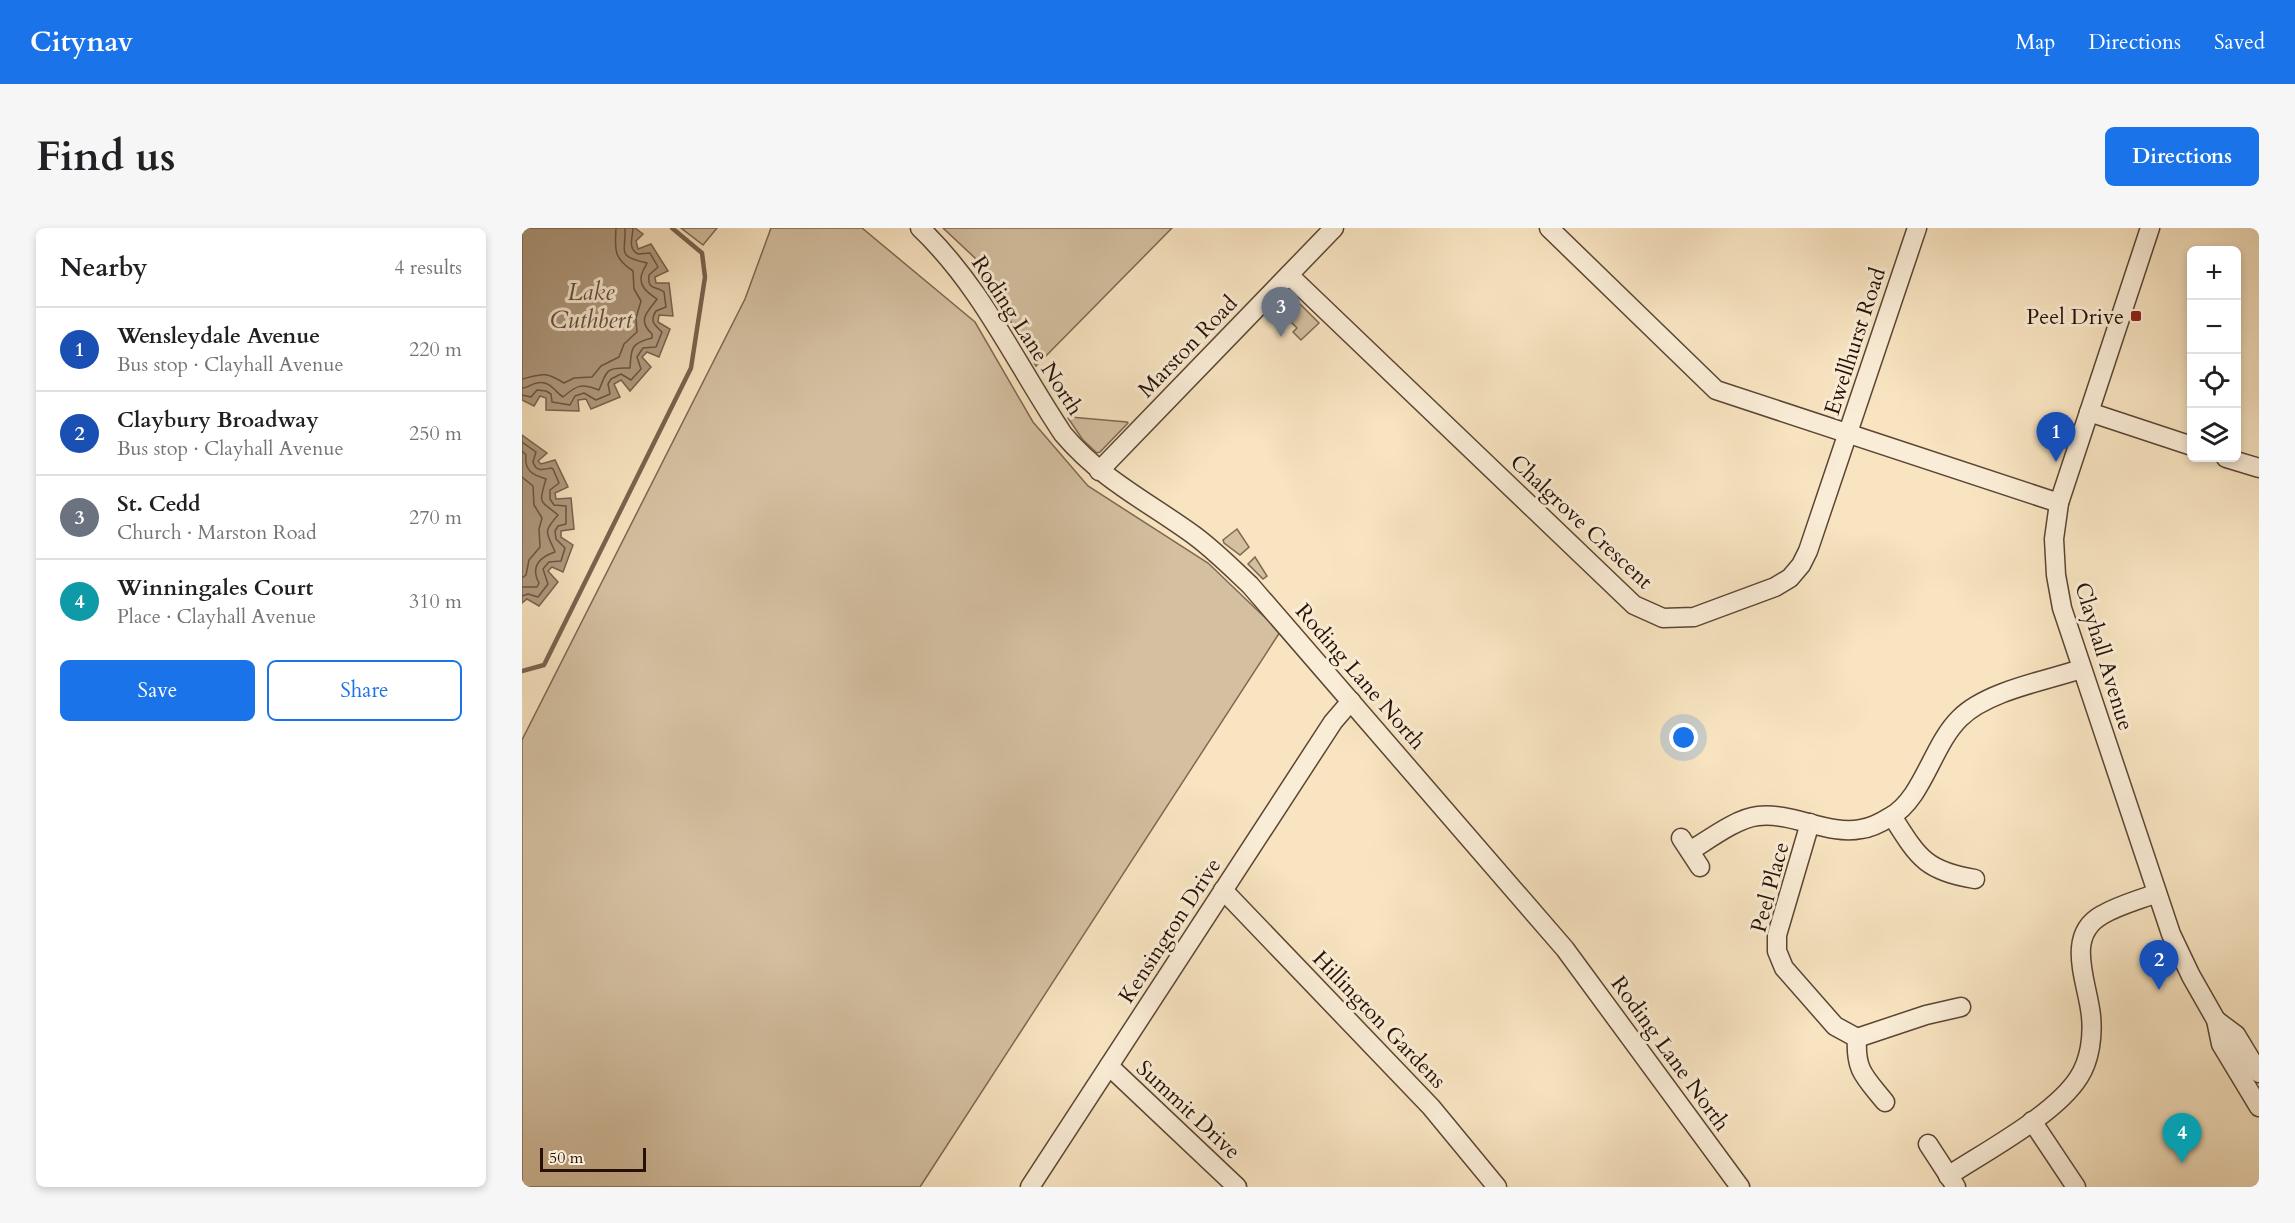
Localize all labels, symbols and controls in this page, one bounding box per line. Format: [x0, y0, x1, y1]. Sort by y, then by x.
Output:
text: Citynav [30, 23, 133, 61]
text: Map [2015, 28, 2055, 57]
text: Directions [2088, 28, 2181, 57]
text: Saved [2214, 28, 2265, 57]
button: Directions [2105, 127, 2259, 186]
text: Find us [36, 128, 176, 185]
map controls [2187, 246, 2241, 462]
button: + [2187, 246, 2241, 300]
text: Nearby [60, 250, 148, 285]
street label: Roding Lane North [964, 250, 1090, 421]
text: 4 results [394, 254, 462, 281]
street label: Ewellhurst Road [1817, 264, 1893, 419]
water label: Lake Cuthbert [550, 276, 633, 337]
pin: 3 [1262, 288, 1300, 337]
street label: Marston Road [1131, 289, 1244, 404]
button: − [2187, 300, 2241, 354]
place label: Peel Drive [2026, 302, 2124, 332]
marker: Peel Drive [2129, 309, 2143, 323]
text: Wensleydale Avenue [117, 321, 320, 351]
text: 1 [74, 336, 85, 363]
text: 220 m [409, 336, 462, 363]
text: Bus stop · Clayhall Avenue [117, 351, 344, 378]
button: locate [2187, 354, 2241, 408]
text: Claybury Broadway [117, 405, 319, 435]
button: layers [2187, 408, 2241, 462]
pin: 1 [2036, 412, 2075, 462]
text: 2 [74, 420, 85, 447]
text: 250 m [409, 420, 462, 447]
text: Bus stop · Clayhall Avenue [117, 435, 344, 462]
street label: Chalgrove Crescent [1503, 448, 1659, 596]
text: St. Cedd [117, 489, 201, 519]
text: 3 [74, 504, 85, 531]
text: 270 m [409, 504, 462, 531]
text: Church · Marston Road [117, 519, 317, 546]
text: Winningales Court [117, 573, 313, 603]
street label: Clayhall Avenue [2067, 578, 2141, 734]
text: 4 [74, 588, 85, 615]
text: 310 m [409, 588, 462, 615]
street label: Roding Lane North [1288, 597, 1432, 756]
text: Place · Clayhall Avenue [117, 603, 316, 630]
button: Save [60, 660, 255, 721]
button: Share [267, 660, 462, 721]
your location [1669, 723, 1698, 752]
street label: Peel Place [1743, 839, 1796, 936]
street label: Kensington Drive [1112, 852, 1228, 1009]
pin: 2 [2140, 940, 2178, 990]
street label: Hillington Gardens [1306, 944, 1453, 1095]
street label: Roding Lane North [1604, 970, 1737, 1137]
street label: Summit Drive [1130, 1054, 1247, 1166]
pin: 4 [2162, 1114, 2202, 1163]
scale bar [540, 1145, 646, 1172]
text: 50 m [549, 1147, 583, 1169]

